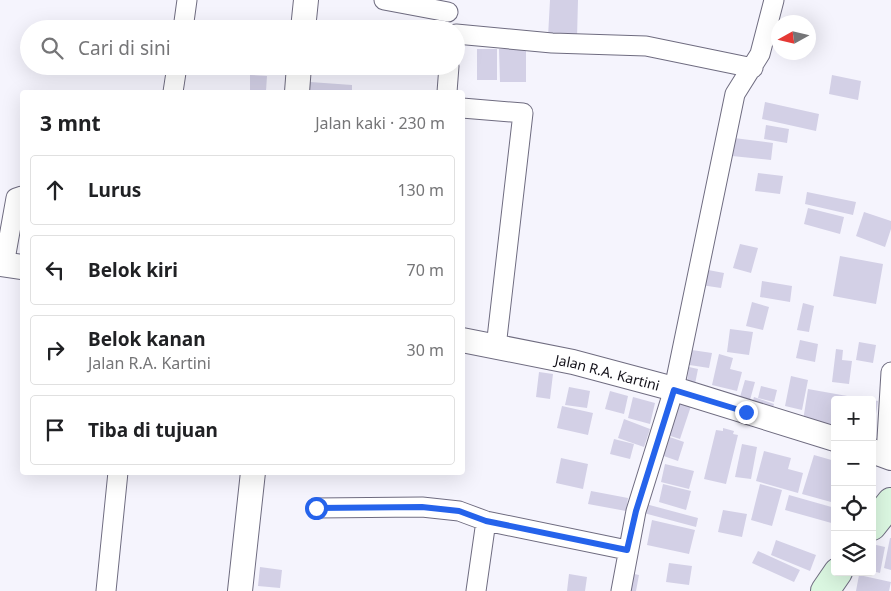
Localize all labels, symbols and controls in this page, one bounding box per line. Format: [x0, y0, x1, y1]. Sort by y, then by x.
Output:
north arrow [771, 15, 816, 60]
search box [20, 20, 465, 75]
icon: search [38, 34, 66, 62]
text: Cari di sini [78, 35, 171, 61]
text: 3 mnt [40, 109, 101, 137]
text: Jalan kaki · 230 m [315, 112, 445, 134]
icon: ahead [41, 176, 69, 204]
text: Lurus [88, 177, 141, 203]
text: 130 m [397, 179, 444, 201]
icon: left [41, 256, 69, 284]
text: Belok kiri [88, 257, 178, 283]
text: 70 m [407, 259, 444, 281]
text: Belok kanan [88, 326, 205, 352]
icon: right [41, 336, 69, 364]
text: 30 m [407, 339, 444, 361]
street label: Jalan R.A. Kartini [552, 349, 662, 394]
text: Jalan R.A. Kartini [88, 352, 211, 374]
map controls [831, 396, 876, 576]
button: + [831, 396, 876, 441]
route end [735, 401, 758, 424]
icon: arrive [41, 416, 69, 444]
text: Tiba di tujuan [88, 417, 218, 443]
button: − [831, 441, 876, 486]
button: locate [831, 486, 876, 531]
route start [305, 497, 328, 520]
button: layers [831, 531, 876, 576]

